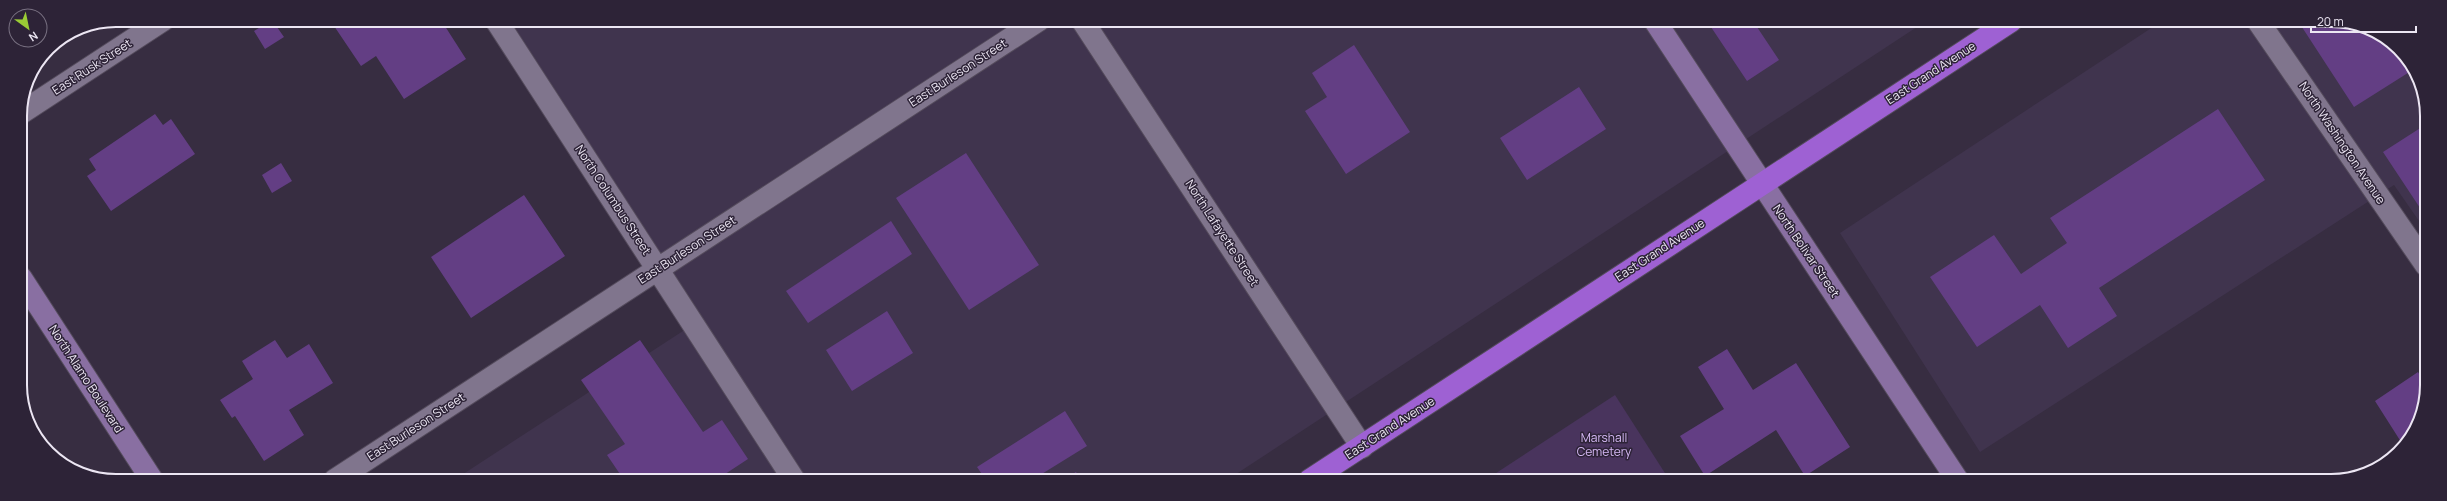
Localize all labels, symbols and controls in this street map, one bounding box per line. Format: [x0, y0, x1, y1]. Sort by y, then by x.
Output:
north arrow [8, 8, 48, 48]
scale bar [2311, 8, 2416, 34]
text: 20 m [2317, 13, 2344, 30]
text: N [26, 28, 41, 45]
street label: East Rusk Street [49, 34, 135, 99]
street label: East Burleson Street [905, 34, 1010, 111]
street label: East Grand Avenue [1883, 37, 1979, 108]
street label: North Washington Avenue [2295, 78, 2390, 207]
street label: North Columbus Street [571, 141, 655, 258]
street label: North Lafayette Street [1182, 176, 1263, 289]
street label: North Bolivar Street [1769, 201, 1844, 301]
street label: East Burleson Street [634, 211, 739, 288]
street label: East Grand Avenue [1612, 214, 1708, 285]
street label: North Alamo Boulevard [45, 321, 128, 436]
street label: East Burleson Street [363, 388, 468, 465]
street label: East Grand Avenue [1342, 392, 1438, 463]
park label: Marshall Cemetery [1577, 429, 1632, 460]

